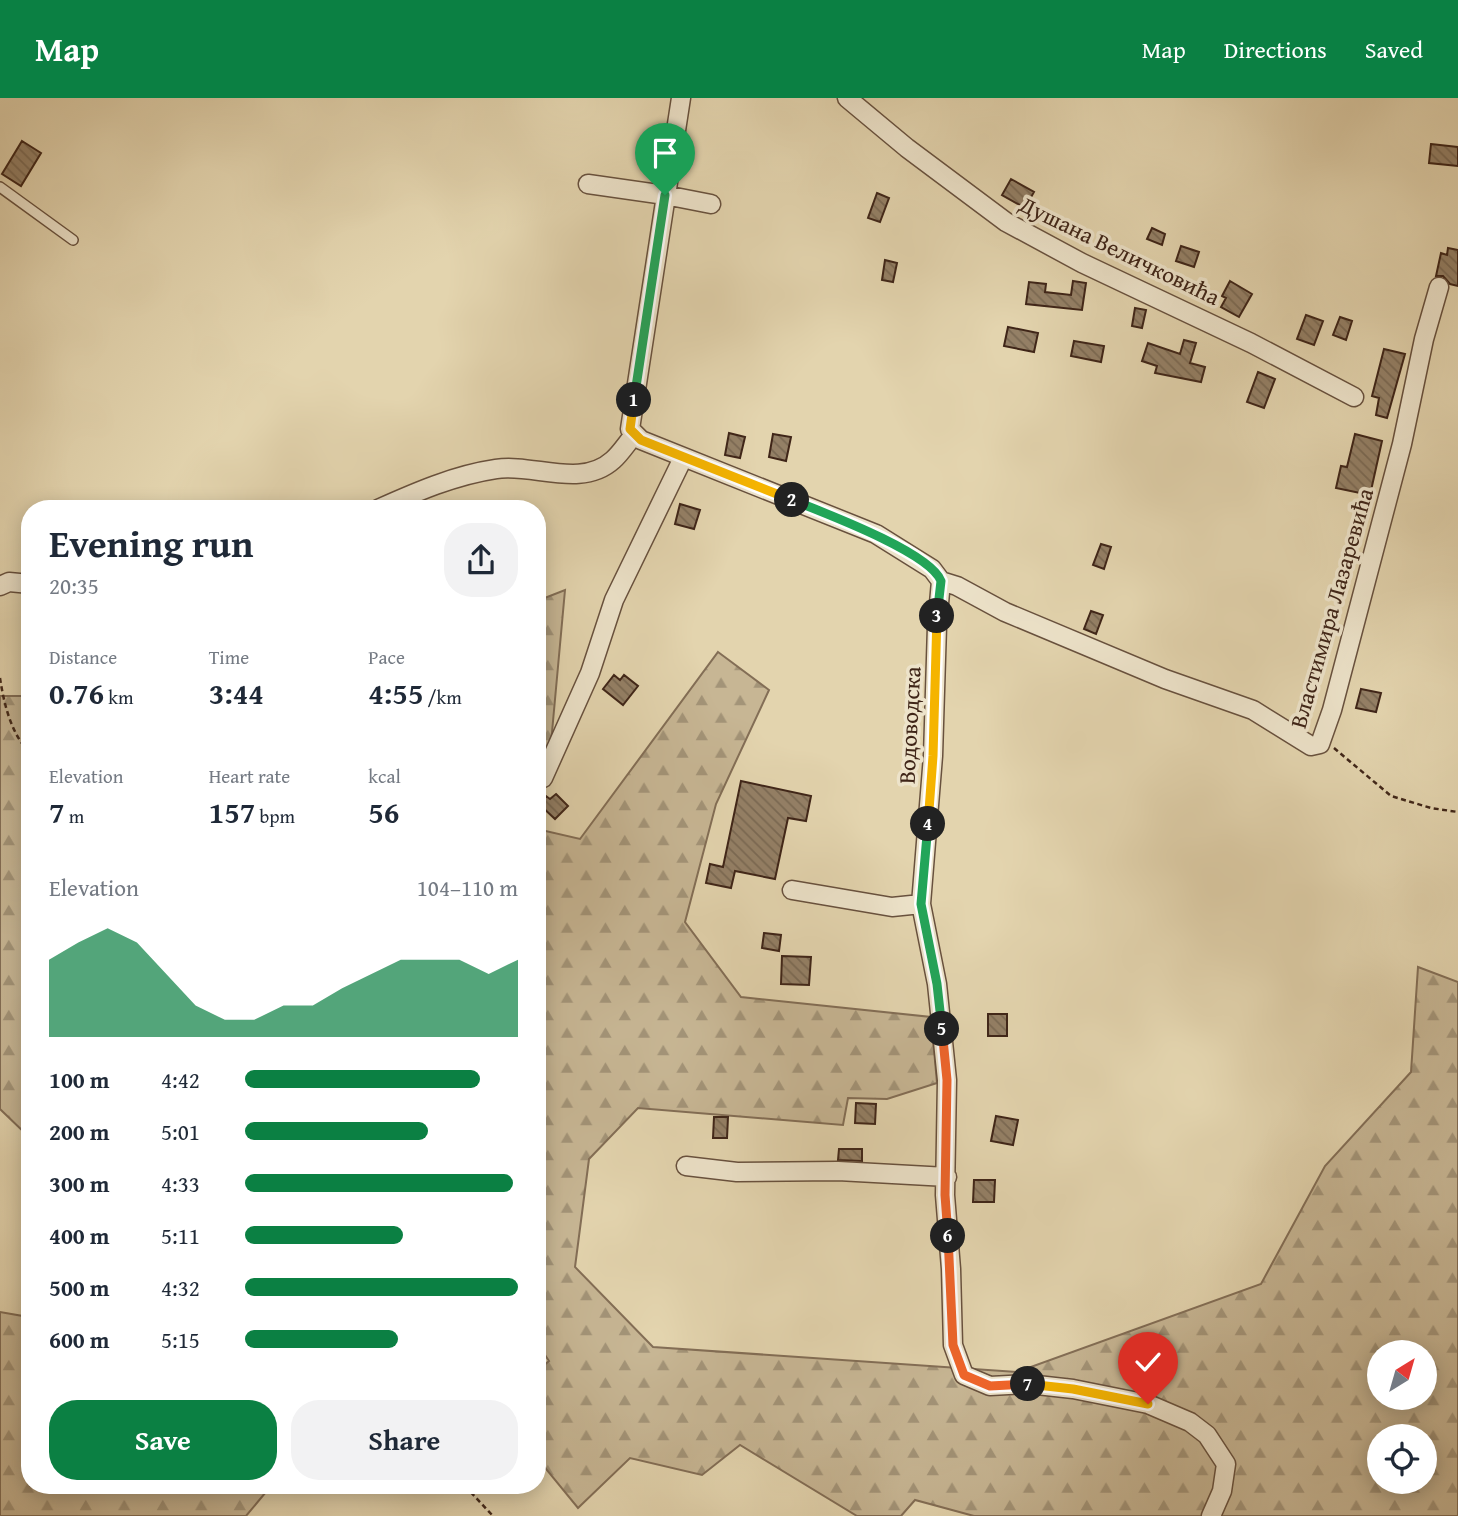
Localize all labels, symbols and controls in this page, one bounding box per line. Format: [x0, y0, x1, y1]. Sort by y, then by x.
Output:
text: Map [35, 25, 99, 73]
text: Map [1142, 32, 1186, 67]
text: Directions [1224, 32, 1327, 67]
text: Saved [1365, 32, 1423, 67]
pin [635, 123, 695, 195]
icon: arrive [646, 134, 684, 172]
street label: Душана Величковића [1013, 187, 1226, 313]
pin: 1 [616, 382, 652, 418]
text: 1 [629, 385, 638, 413]
pin: 2 [774, 482, 810, 518]
street label: Властимира Лазаревића [1281, 484, 1381, 732]
text: 2 [787, 485, 796, 513]
text: Evening run [49, 515, 253, 571]
button: share [444, 523, 518, 597]
text: 20:35 [49, 569, 99, 602]
pin: 3 [920, 598, 954, 634]
text: 3 [932, 601, 941, 629]
text: Distance [49, 643, 117, 671]
text: Time [209, 643, 249, 671]
text: Pace [368, 643, 405, 671]
street label: Водоводска [889, 665, 929, 785]
text: 0.76 [49, 671, 104, 715]
text: 3:44 [209, 671, 264, 715]
text: 4:55 [368, 671, 423, 715]
text: km [104, 683, 133, 711]
text: /km [423, 683, 462, 711]
text: Elevation [49, 762, 123, 790]
text: Heart rate [209, 762, 290, 790]
text: kcal [368, 762, 401, 790]
text: 7 [49, 790, 65, 834]
text: 157 [209, 790, 255, 834]
text: 56 [368, 790, 399, 834]
text: m [65, 802, 84, 830]
text: bpm [255, 802, 295, 830]
pin: 4 [911, 806, 946, 842]
text: 4 [923, 809, 932, 837]
text: Elevation [49, 871, 139, 904]
text: 104–110 m [417, 871, 518, 904]
pin: 5 [925, 1012, 960, 1046]
text: 5 [937, 1014, 946, 1042]
text: 100 m [49, 1063, 110, 1096]
text: 4:42 [161, 1063, 200, 1096]
text: 200 m [49, 1115, 110, 1148]
text: 5:01 [161, 1115, 200, 1148]
text: 300 m [49, 1167, 110, 1200]
text: 4:33 [161, 1167, 200, 1200]
pin: 6 [930, 1218, 965, 1254]
text: 400 m [49, 1219, 110, 1252]
text: 5:11 [161, 1219, 200, 1252]
text: 6 [943, 1221, 952, 1249]
text: 500 m [49, 1271, 110, 1304]
text: 4:32 [161, 1271, 200, 1304]
text: 600 m [49, 1323, 110, 1356]
text: 5:15 [161, 1323, 200, 1356]
pin [1118, 1332, 1178, 1404]
north arrow [1367, 1340, 1437, 1410]
map controls [1367, 1340, 1437, 1494]
icon: check [1129, 1343, 1167, 1381]
pin: 7 [1010, 1366, 1046, 1402]
text: 7 [1023, 1369, 1032, 1397]
button: Save [49, 1400, 277, 1480]
button: Share [291, 1400, 518, 1480]
button: locate [1367, 1424, 1437, 1494]

